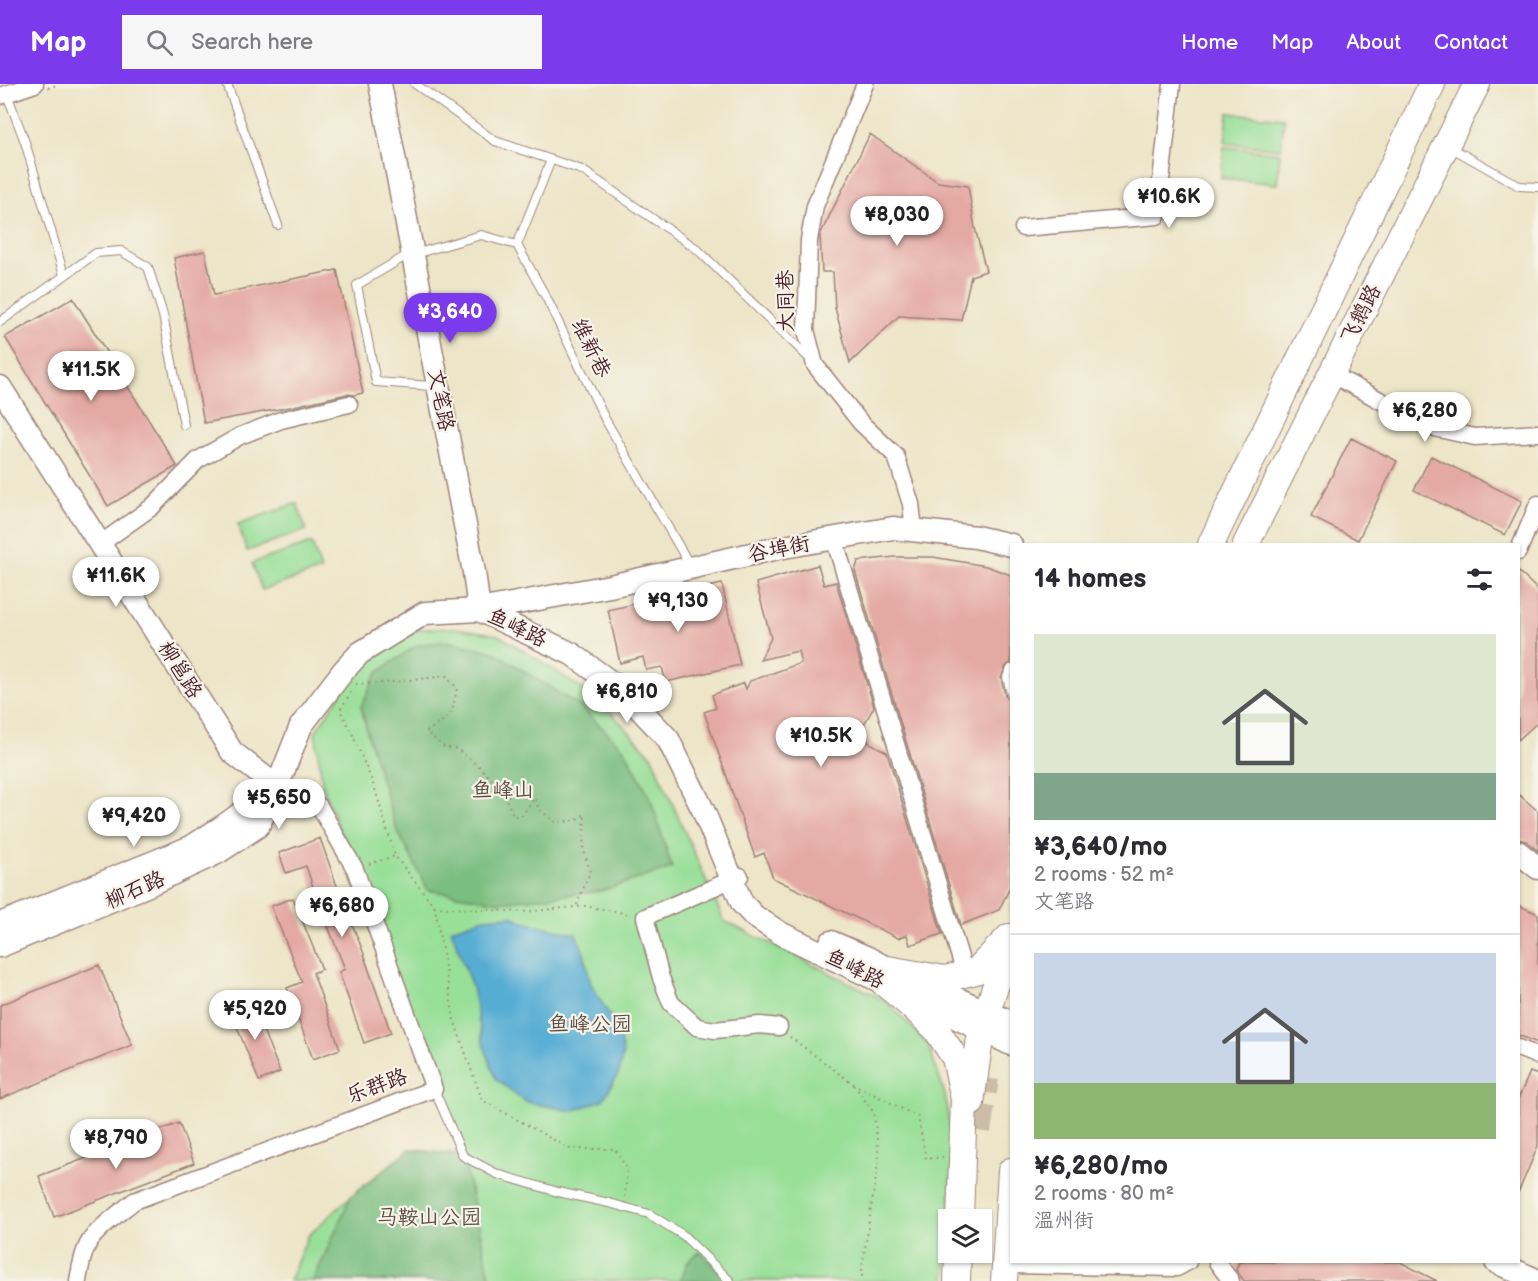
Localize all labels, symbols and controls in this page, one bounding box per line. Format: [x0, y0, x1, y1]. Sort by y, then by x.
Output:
search box [122, 15, 542, 69]
text: Map [30, 26, 86, 59]
icon: search [143, 26, 176, 59]
text: Search here [191, 29, 313, 56]
text: Home [1181, 30, 1238, 55]
text: Map [1271, 30, 1313, 55]
text: About [1346, 30, 1401, 55]
text: Contact [1434, 30, 1508, 55]
pin: ¥10.6K [1120, 178, 1218, 229]
text: ¥10.6K [1137, 185, 1201, 209]
pin: ¥8,030 [848, 196, 946, 247]
text: ¥8,030 [864, 203, 930, 227]
street label: 大同巷 [773, 269, 799, 333]
street label: 飞鹅路 [1336, 280, 1386, 348]
pin: ¥3,640 [401, 293, 499, 344]
text: ¥3,640 [418, 300, 482, 324]
street label: 维新巷 [566, 314, 616, 382]
pin: ¥11.5K [42, 351, 140, 402]
text: ¥11.5K [62, 358, 120, 382]
street label: 文笔路 [423, 367, 459, 433]
pin: ¥6,280 [1376, 392, 1474, 443]
text: ¥6,280 [1392, 399, 1458, 423]
street label: 谷埠街 [746, 531, 812, 567]
pin: ¥11.6K [67, 557, 165, 608]
icon: filters [1463, 563, 1496, 596]
text: ¥11.6K [86, 564, 146, 588]
text: 14 homes [1034, 564, 1146, 595]
pin: ¥9,130 [629, 582, 727, 633]
text: ¥9,130 [647, 589, 709, 613]
street label: 鱼峰路 [483, 603, 551, 653]
street label: 柳邕路 [153, 637, 207, 703]
pin: ¥6,810 [578, 673, 676, 724]
icon: home [1211, 673, 1319, 781]
text: ¥6,810 [596, 680, 658, 704]
pin: ¥10.5K [772, 717, 870, 768]
text: ¥10.5K [790, 724, 852, 748]
park label: 鱼峰山 [472, 778, 535, 803]
pin: ¥5,650 [230, 779, 328, 830]
text: ¥5,650 [247, 786, 311, 810]
pin: ¥9,420 [85, 797, 183, 848]
text: ¥9,420 [102, 804, 166, 828]
text: ¥3,640/mo [1034, 832, 1167, 863]
text: 2 rooms · 52 m² [1034, 863, 1174, 887]
street label: 柳石路 [101, 866, 169, 914]
pin: ¥6,680 [293, 887, 391, 938]
text: 文笔路 [1034, 890, 1094, 914]
text: ¥6,680 [309, 894, 375, 918]
street label: 鱼峰路 [821, 944, 889, 994]
pin: ¥5,920 [206, 990, 304, 1041]
icon: home [1211, 992, 1319, 1100]
text: ¥5,920 [223, 997, 287, 1021]
park label: 鱼峰公园 [548, 1012, 632, 1037]
street label: 乐群路 [343, 1063, 411, 1109]
pin: ¥8,790 [67, 1119, 165, 1170]
text: ¥8,790 [84, 1126, 148, 1150]
text: ¥6,280/mo [1034, 1151, 1168, 1182]
text: 2 rooms · 80 m² [1034, 1182, 1174, 1206]
park label: 马鞍山公园 [377, 1205, 482, 1230]
map controls [938, 1209, 992, 1263]
button: layers [938, 1209, 992, 1263]
text: 温州街 [1034, 1209, 1094, 1233]

